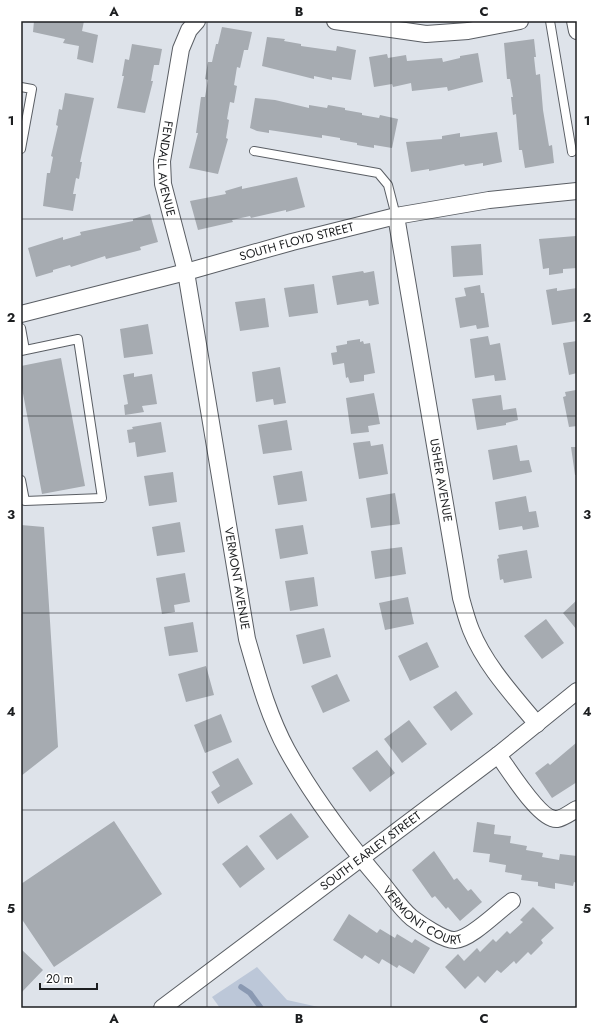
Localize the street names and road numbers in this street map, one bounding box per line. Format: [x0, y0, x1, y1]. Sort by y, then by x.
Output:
street label: FENDALL AVENUE [153, 119, 180, 218]
street label: SOUTH FLOYD STREET [237, 218, 356, 265]
street label: USHER AVENUE [425, 437, 457, 523]
street label: VERMONT AVENUE [220, 526, 254, 631]
street label: SOUTH EARLEY STREET [316, 807, 425, 895]
street label: VERMONT COURT [378, 882, 465, 949]

